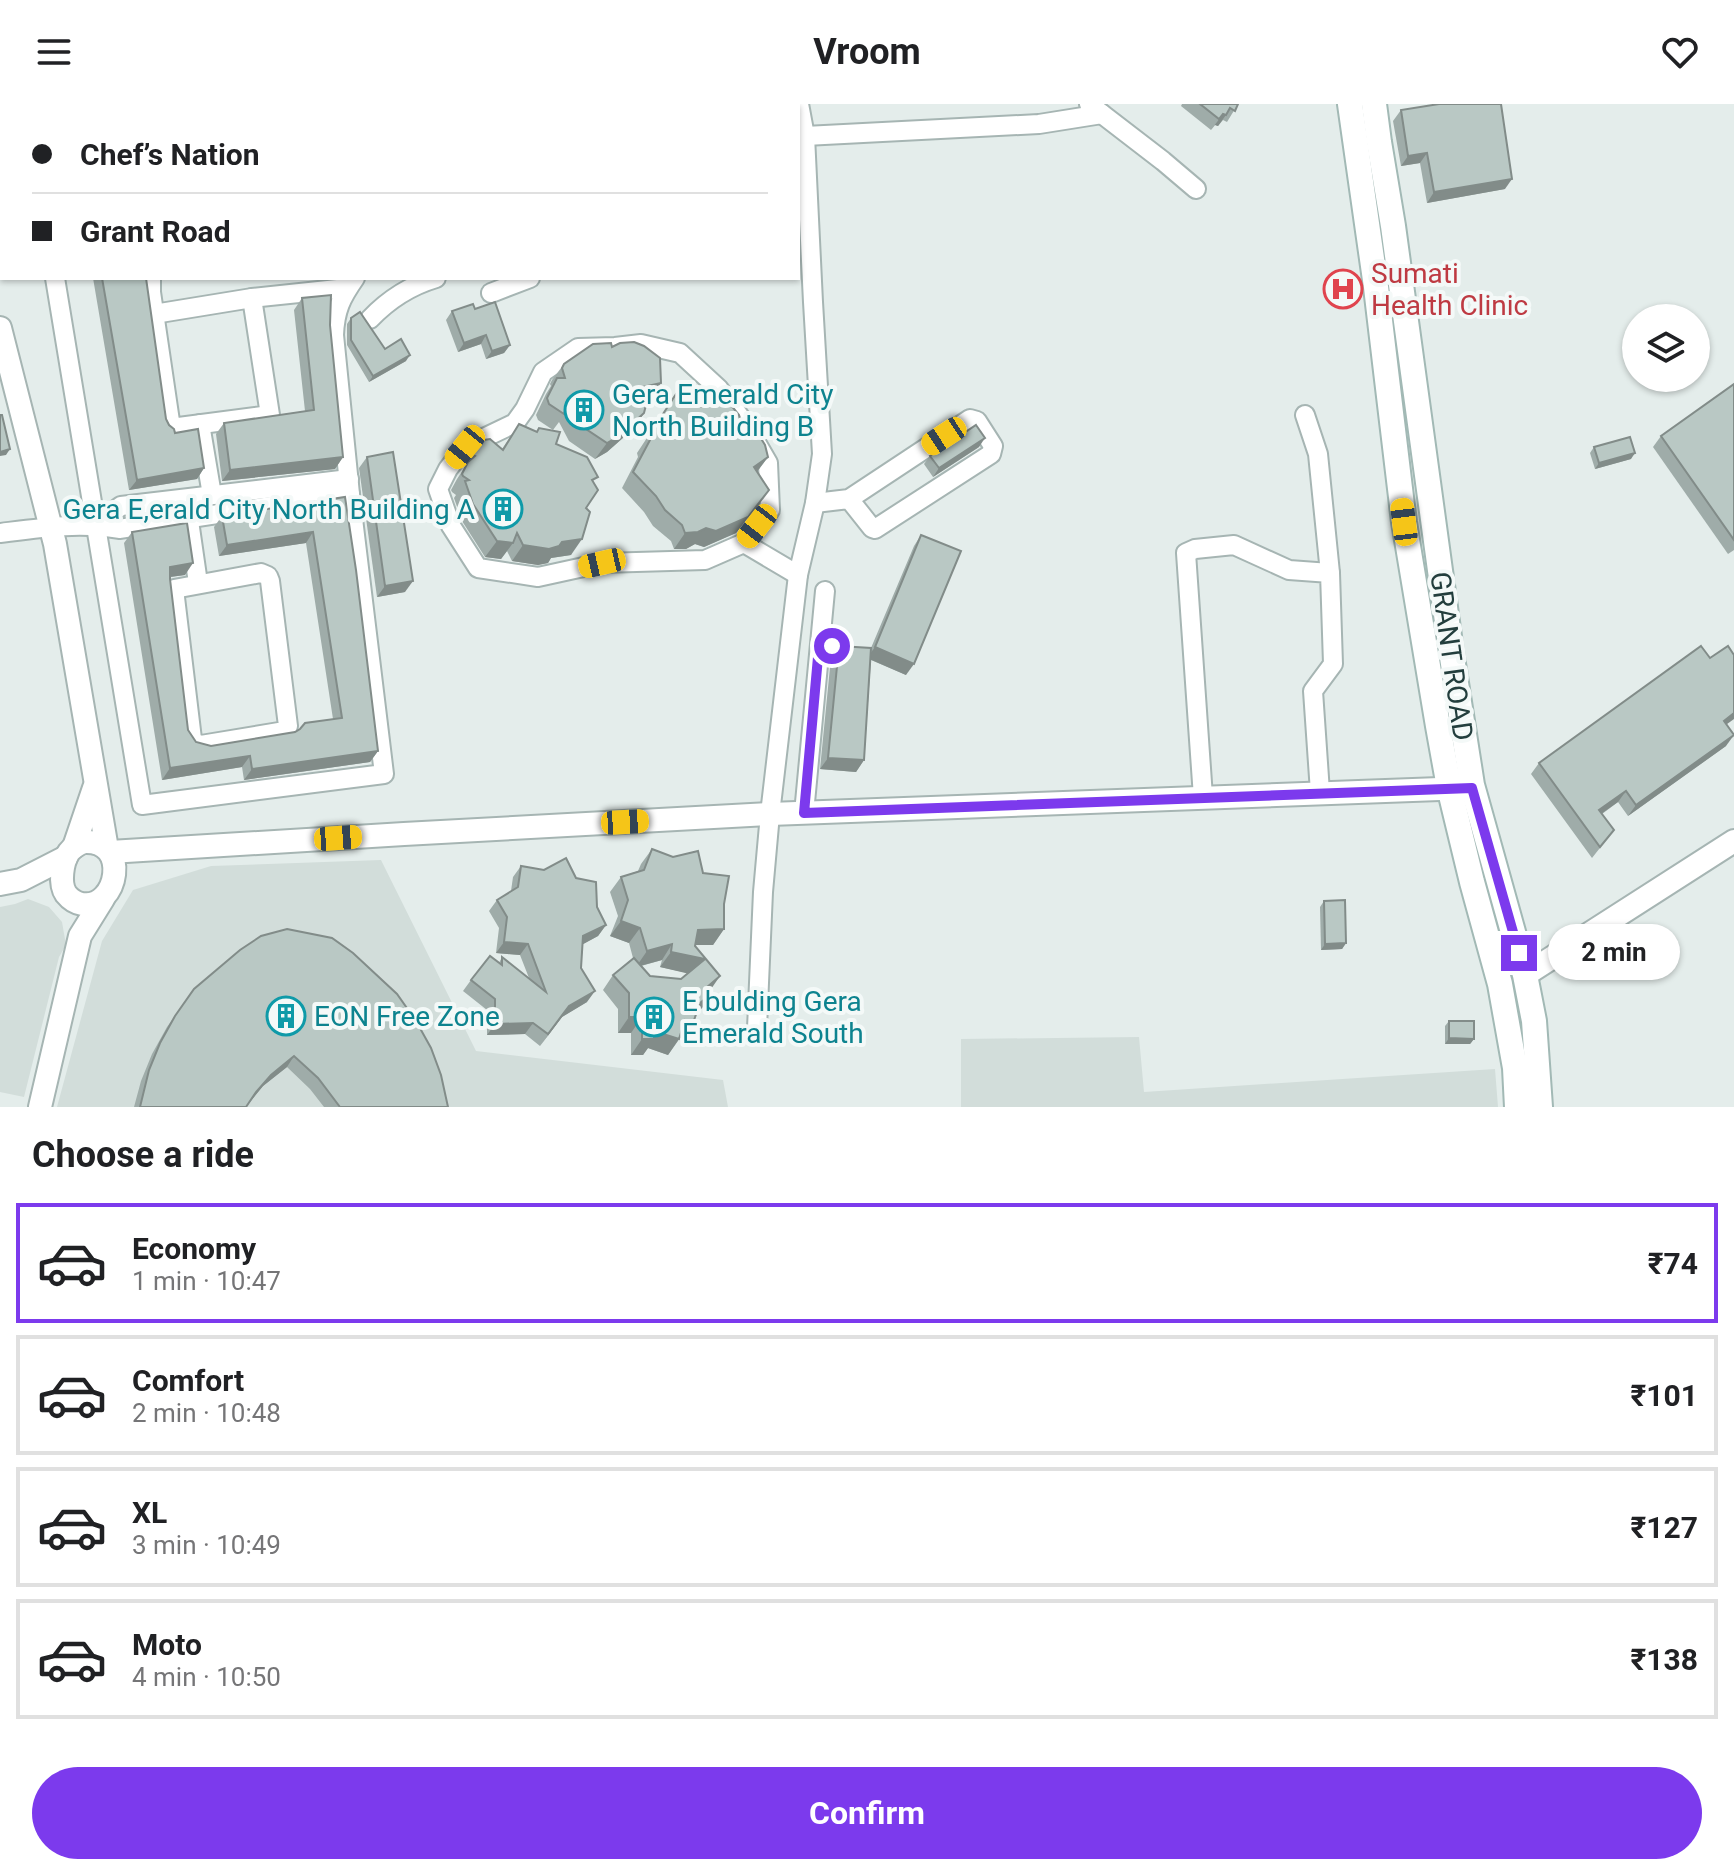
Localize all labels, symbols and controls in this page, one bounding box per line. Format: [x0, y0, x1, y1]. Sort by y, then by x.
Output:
icon: menu [32, 30, 76, 74]
icon: heart [1658, 30, 1702, 74]
text: Vroom [813, 31, 921, 73]
text: Chef’s Nation [80, 137, 260, 172]
text: Grant Road [80, 214, 231, 249]
place label: Sumati Health Clinic [1371, 257, 1528, 322]
hospital icon: Sumati Health Clinic [1322, 268, 1364, 310]
map controls [1622, 304, 1710, 392]
button: layers [1622, 304, 1710, 392]
place label: Gera Emerald City North Building B [612, 378, 834, 443]
building icon: Gera Emerald City North Building B [563, 389, 605, 431]
car [917, 413, 971, 459]
car [441, 421, 489, 473]
building icon: Gera E,erald City North Building A [482, 488, 524, 530]
place label: Gera E,erald City North Building A [62, 493, 475, 526]
car [1389, 497, 1419, 547]
car [733, 500, 781, 552]
car [576, 546, 628, 580]
street label: GRANT ROAD [1423, 570, 1480, 743]
route start [814, 628, 850, 664]
car [600, 809, 650, 835]
car [313, 824, 363, 852]
callout: 2 min [1547, 925, 1679, 981]
route end [1501, 935, 1537, 971]
text: 2 min [1581, 937, 1647, 967]
place label: E bulding Gera Emerald South [682, 985, 864, 1050]
building icon: EON Free Zone [265, 995, 307, 1037]
building icon: E bulding Gera Emerald South [633, 996, 675, 1038]
place label: EON Free Zone [314, 1000, 500, 1033]
text: Choose a ride [32, 1134, 254, 1176]
icon: car [36, 1227, 108, 1299]
text: Economy [132, 1231, 256, 1266]
text: ₹74 [1648, 1246, 1698, 1281]
text: 1 min · 10:47 [132, 1266, 281, 1296]
icon: car [36, 1359, 108, 1431]
text: Comfort [132, 1363, 244, 1398]
text: ₹101 [1631, 1378, 1698, 1413]
text: 2 min · 10:48 [132, 1398, 281, 1428]
icon: car [36, 1491, 108, 1563]
text: XL [132, 1495, 167, 1530]
text: ₹127 [1631, 1510, 1698, 1545]
text: 3 min · 10:49 [132, 1530, 281, 1560]
icon: car [36, 1623, 108, 1695]
text: Moto [132, 1627, 202, 1662]
text: ₹138 [1631, 1642, 1698, 1677]
text: 4 min · 10:50 [132, 1662, 281, 1692]
button: Confirm [32, 1767, 1702, 1859]

